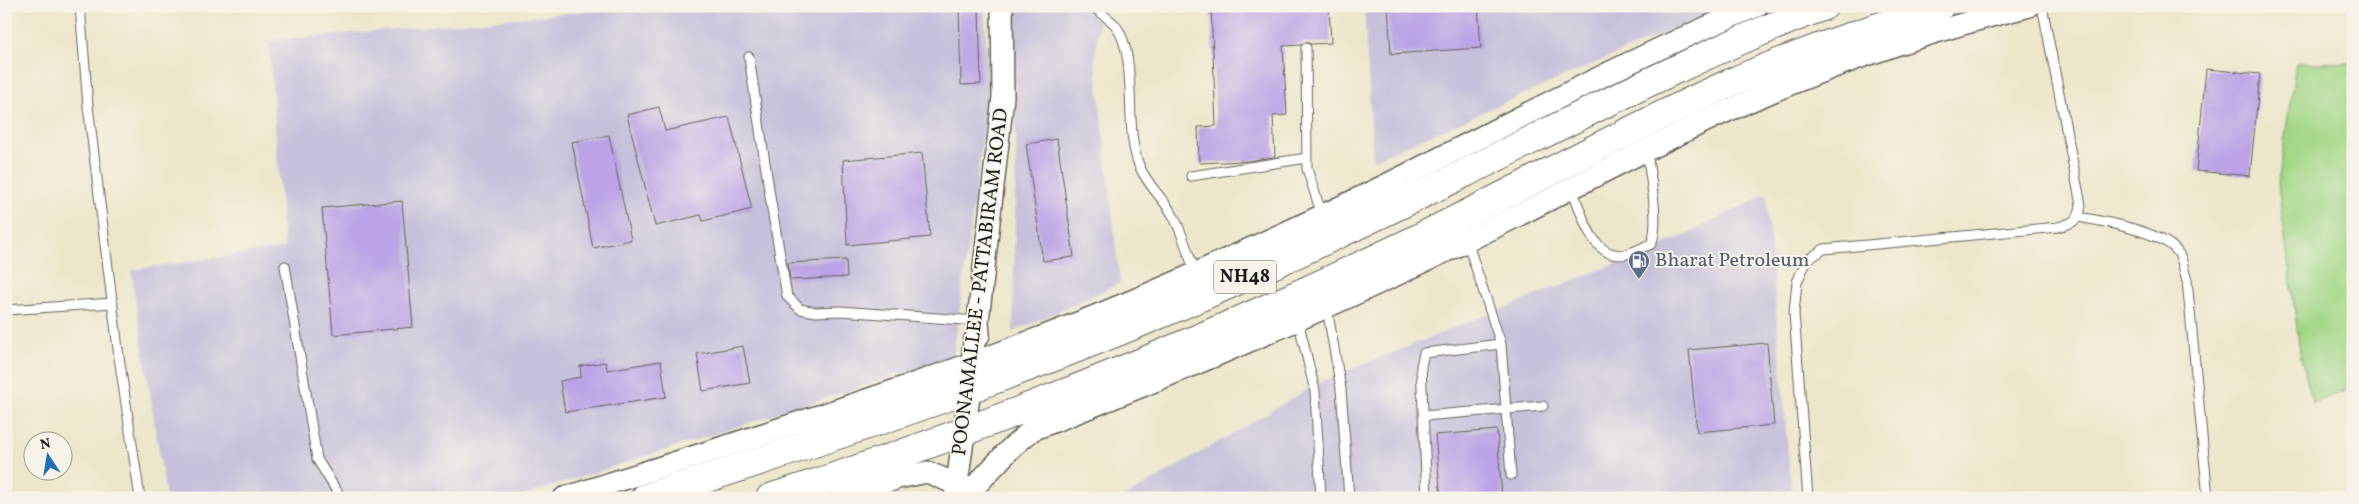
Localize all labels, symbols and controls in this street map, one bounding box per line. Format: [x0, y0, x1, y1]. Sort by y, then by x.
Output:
street label: POONAMALLEE - PATTABIRAM ROAD [946, 107, 1016, 457]
place label: Bharat Petroleum [1655, 247, 1809, 275]
fuel station icon: Bharat Petroleum [1627, 249, 1651, 280]
road number: NH48 [1214, 260, 1276, 294]
north arrow [22, 432, 72, 482]
text: N [39, 434, 53, 455]

